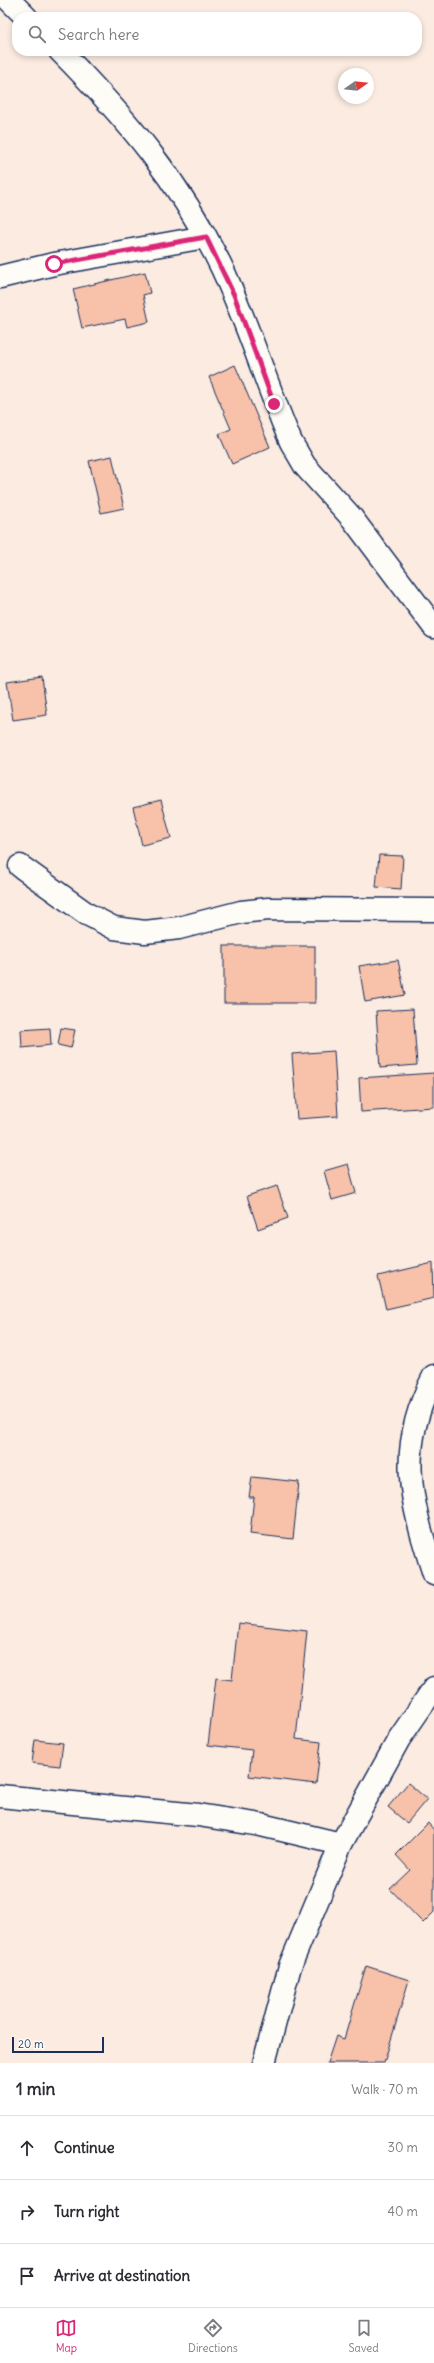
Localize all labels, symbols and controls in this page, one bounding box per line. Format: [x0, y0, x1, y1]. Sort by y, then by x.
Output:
search box [12, 12, 422, 56]
icon: search [26, 23, 48, 45]
text: Search here [58, 25, 139, 44]
north arrow [338, 68, 374, 104]
route start [45, 255, 63, 273]
route end [265, 395, 283, 413]
scale bar [12, 2035, 104, 2054]
text: 20 m [18, 2037, 44, 2051]
text: 1 min [16, 2078, 55, 2100]
text: Walk · 70 m [351, 2081, 418, 2098]
icon: ahead [16, 2137, 38, 2159]
text: Continue [54, 2138, 115, 2157]
text: 30 m [388, 2139, 418, 2156]
icon: right [16, 2201, 38, 2223]
text: Turn right [54, 2202, 119, 2221]
text: 40 m [387, 2203, 418, 2220]
icon: arrive [16, 2265, 38, 2287]
text: Arrive at destination [54, 2266, 190, 2285]
tab: Map [55, 2317, 77, 2355]
tab: Directions [188, 2317, 238, 2355]
tab: Saved [348, 2317, 379, 2355]

